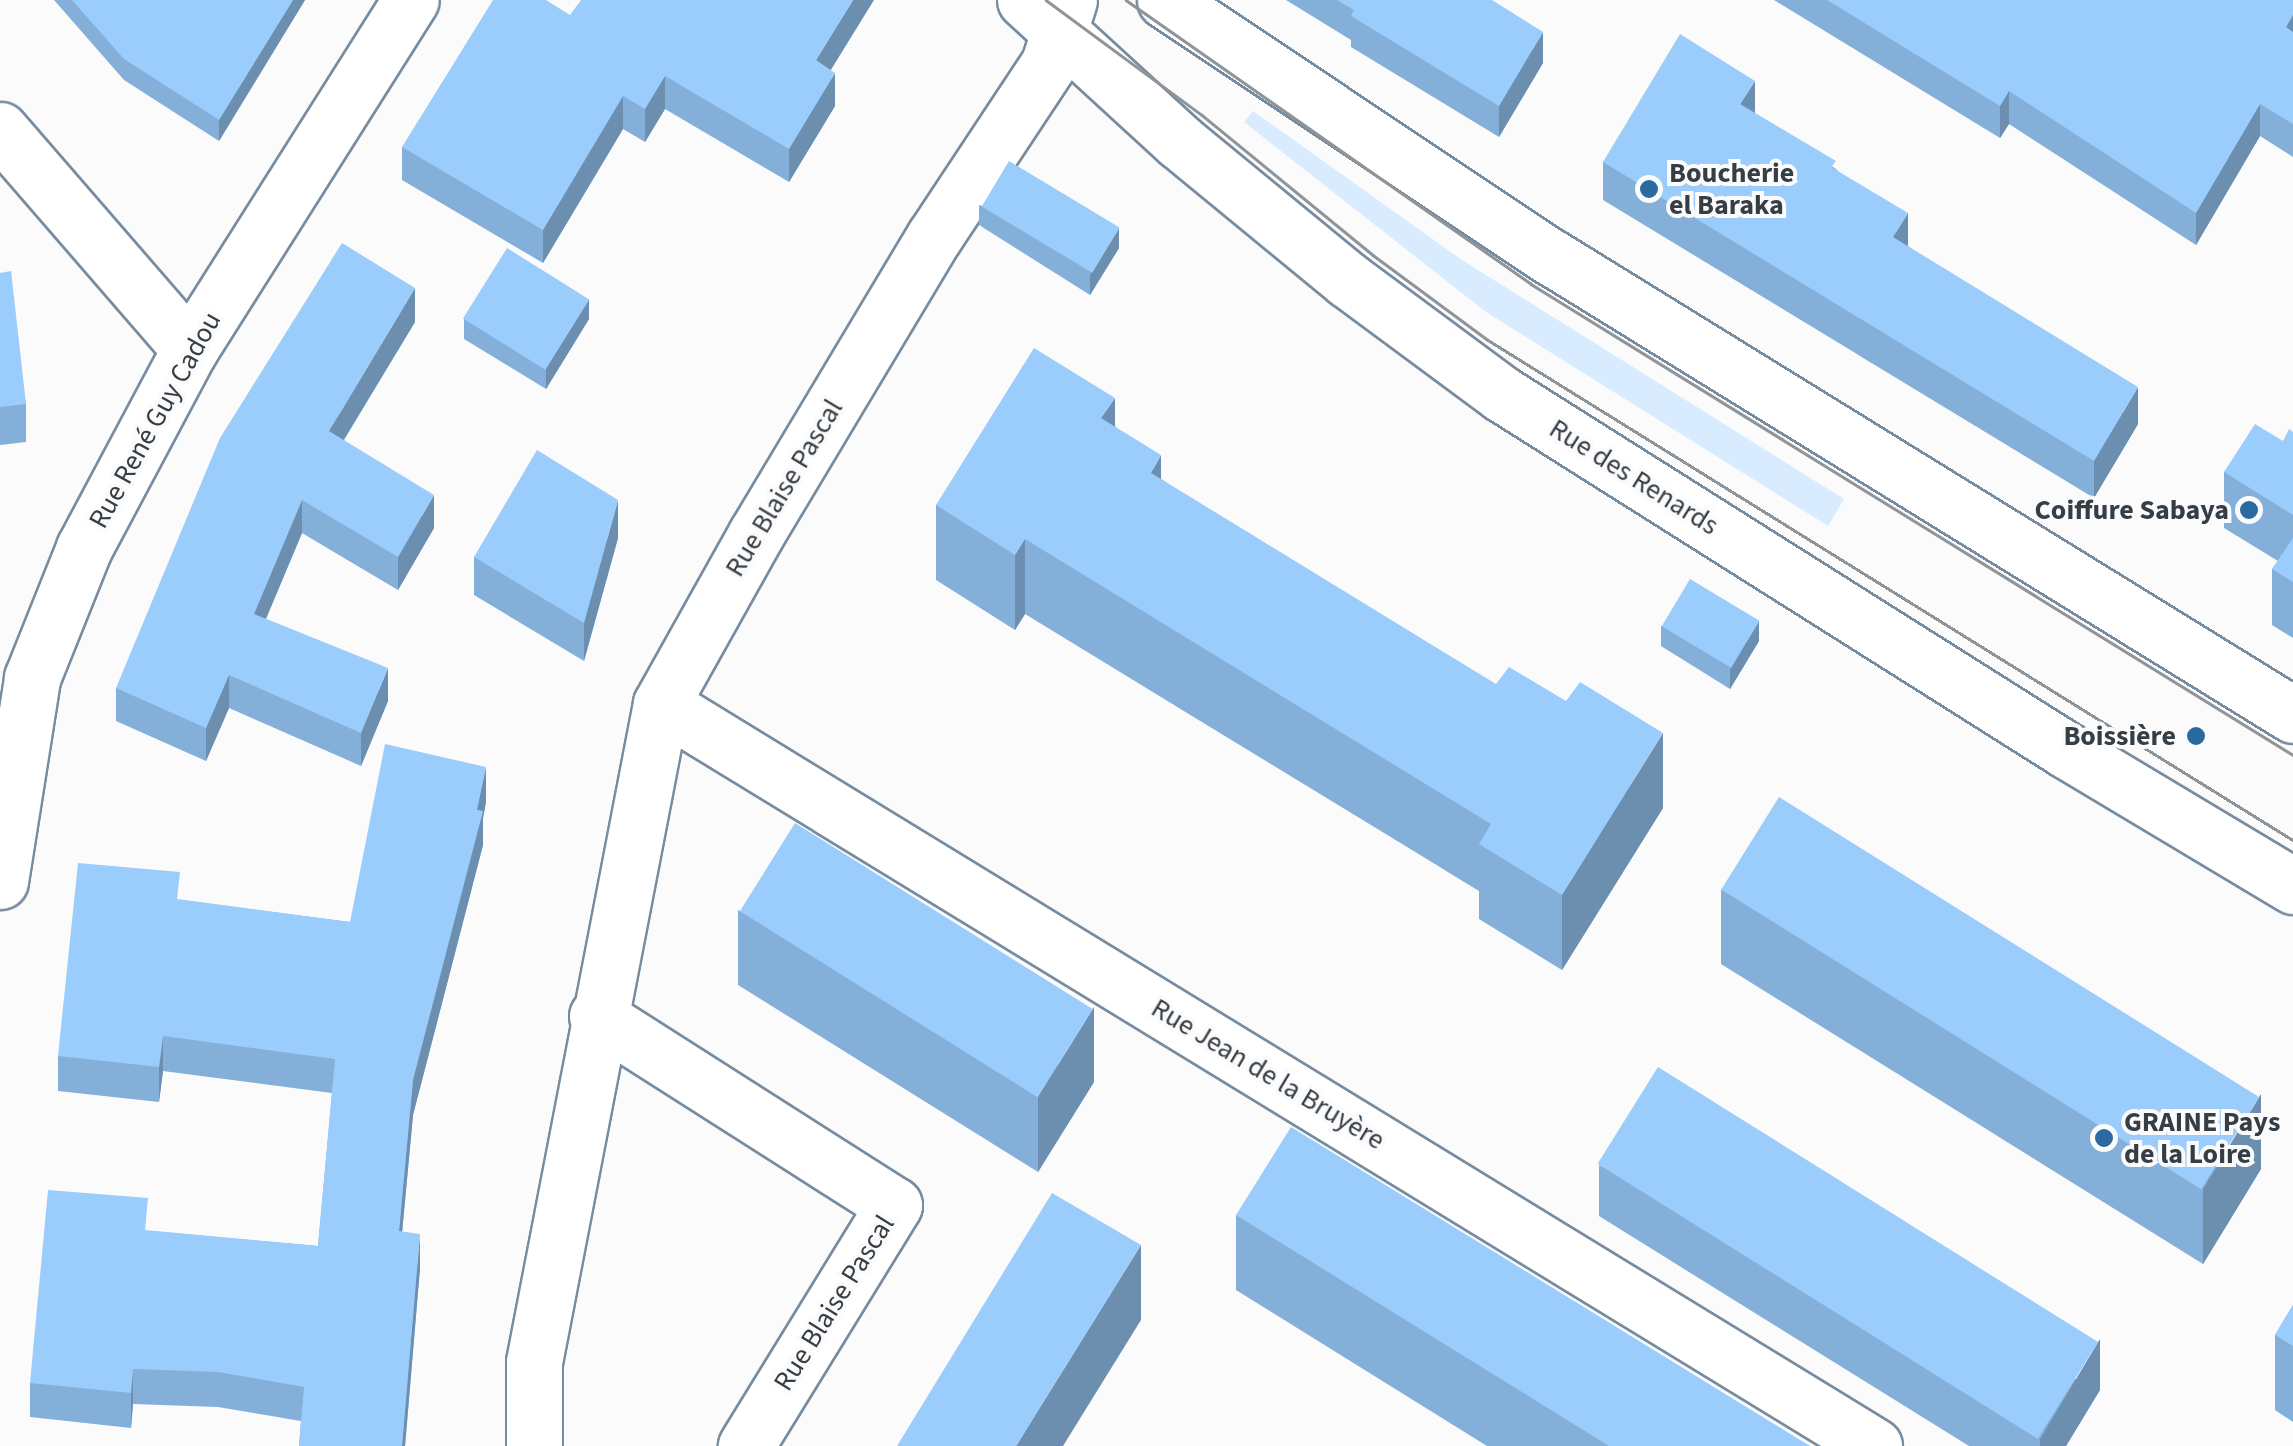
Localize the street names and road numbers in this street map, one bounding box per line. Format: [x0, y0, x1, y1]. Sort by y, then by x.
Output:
street label: Rue René Guy Cadou [82, 306, 228, 534]
street label: Rue Blaise Pascal [718, 393, 850, 583]
street label: Rue des Renards [1543, 412, 1725, 542]
street label: Rue Jean de la Bruyère [1145, 991, 1391, 1157]
street label: Rue Blaise Pascal [767, 1209, 901, 1397]

